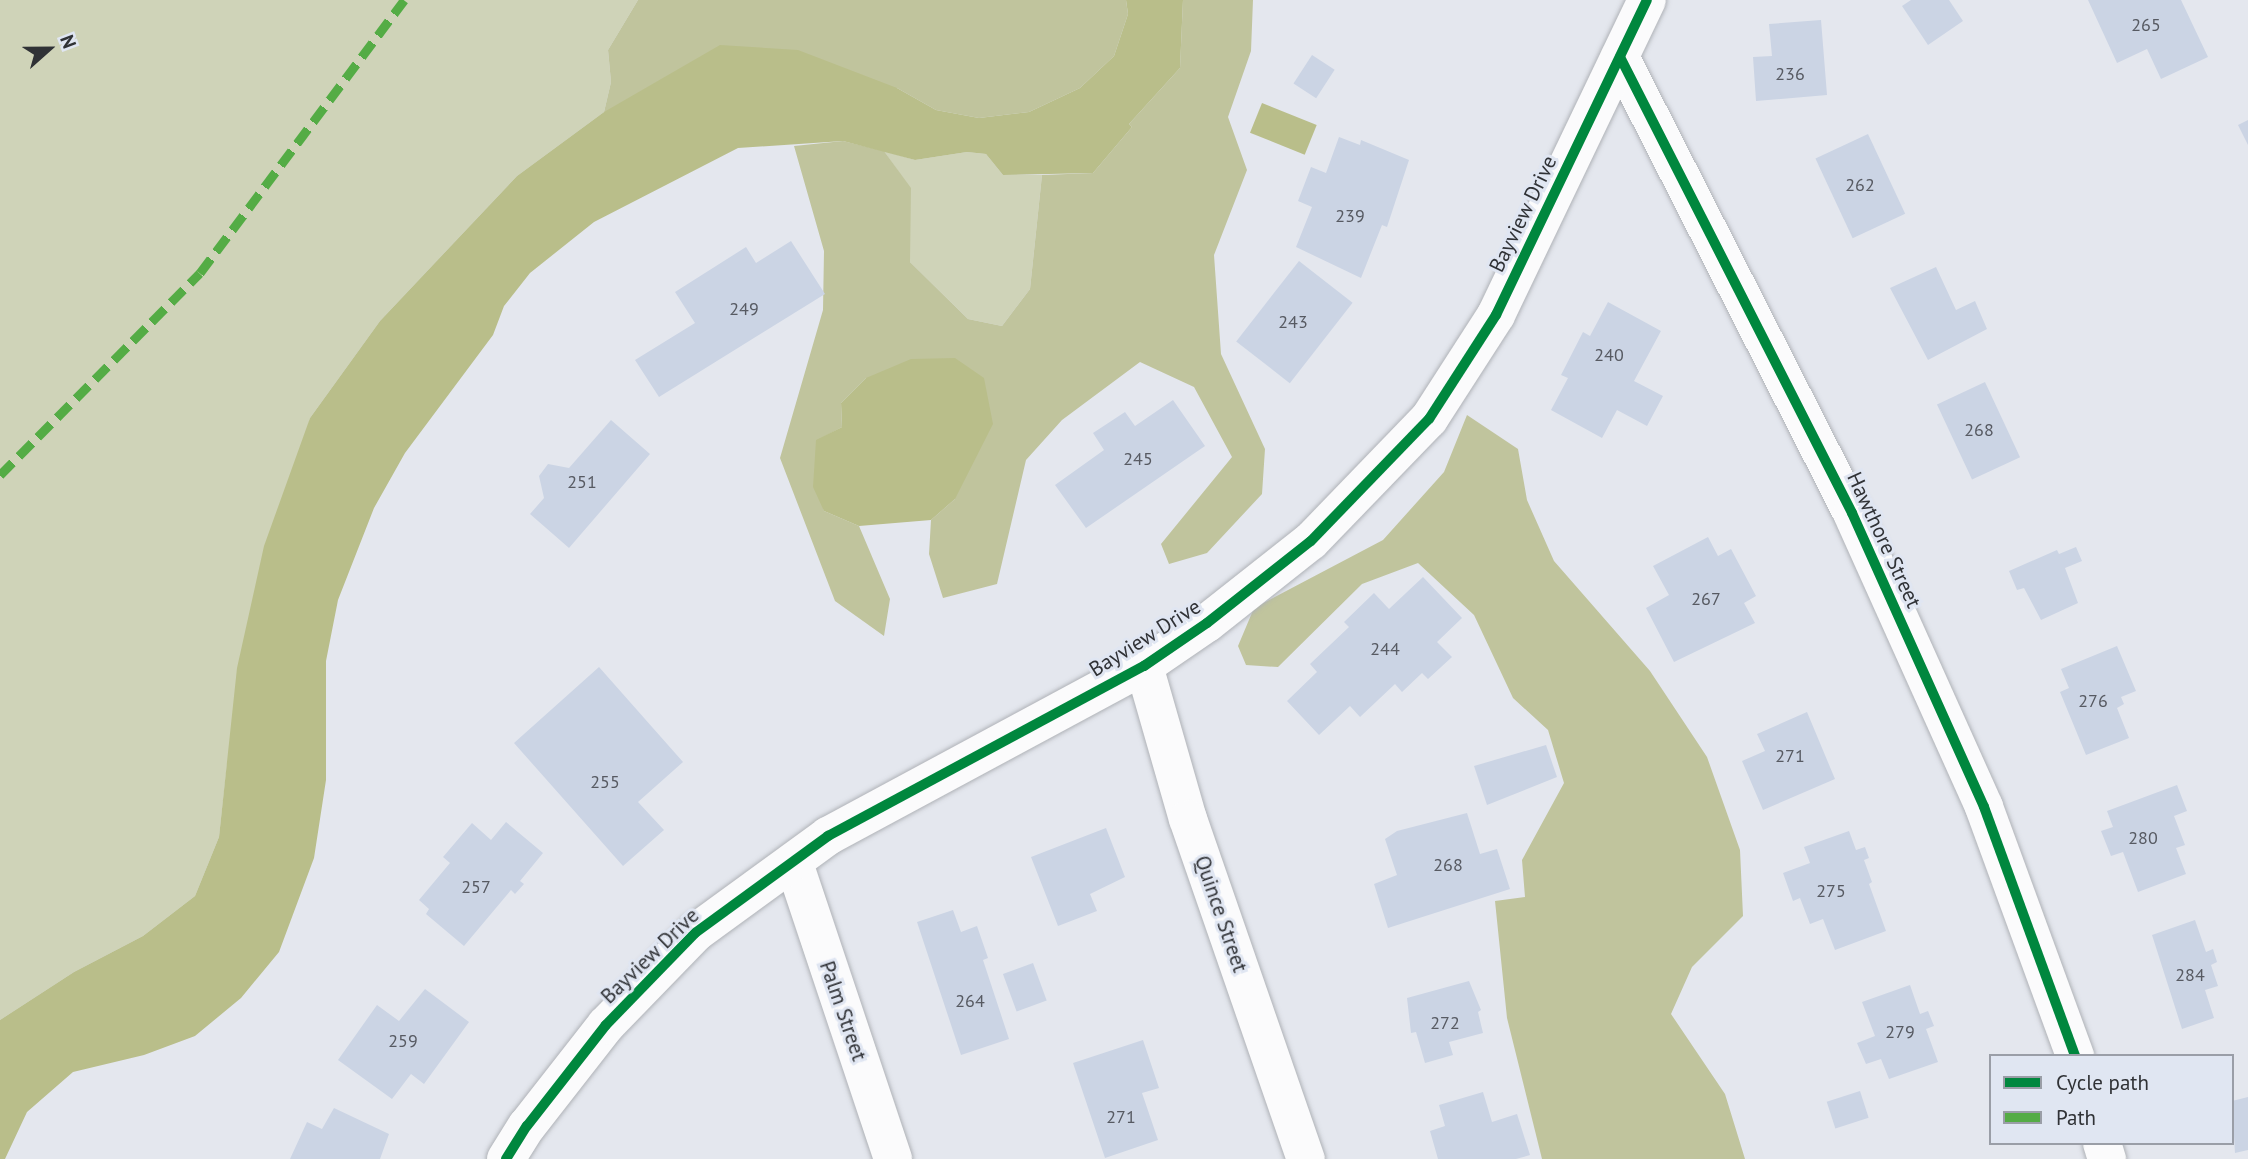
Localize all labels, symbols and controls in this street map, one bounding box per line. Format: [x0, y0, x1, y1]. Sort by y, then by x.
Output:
north arrow [14, 14, 84, 84]
house number: 265 [2131, 14, 2161, 36]
text: N [55, 31, 82, 52]
house number: 236 [1775, 63, 1805, 85]
street label: Bayview Drive [1484, 151, 1562, 277]
house number: 262 [1845, 174, 1875, 196]
house number: 239 [1335, 205, 1365, 227]
house number: 249 [729, 298, 759, 320]
house number: 243 [1278, 311, 1308, 333]
house number: 240 [1594, 344, 1624, 366]
house number: 268 [1964, 419, 1994, 441]
house number: 245 [1123, 448, 1153, 470]
street label: Hawthore Street [1842, 468, 1926, 612]
house number: 251 [567, 471, 597, 493]
house number: 267 [1691, 588, 1721, 610]
street label: Bayview Drive [1085, 594, 1205, 682]
house number: 244 [1370, 638, 1400, 660]
house number: 276 [2078, 690, 2108, 712]
house number: 271 [1775, 745, 1805, 767]
house number: 255 [590, 771, 620, 793]
house number: 280 [2128, 827, 2158, 849]
street label: Quince Street [1189, 852, 1253, 976]
house number: 268 [1433, 854, 1463, 876]
house number: 257 [461, 876, 491, 898]
house number: 275 [1816, 880, 1846, 902]
street label: Bayview Drive [596, 903, 704, 1009]
street label: Palm Street [814, 958, 872, 1064]
house number: 284 [2175, 964, 2205, 986]
house number: 264 [955, 990, 985, 1012]
house number: 272 [1430, 1012, 1460, 1034]
house number: 279 [1885, 1021, 1915, 1043]
house number: 259 [388, 1030, 418, 1052]
legend [1989, 1054, 2234, 1145]
text: Cycle path [2056, 1069, 2149, 1096]
text: Path [2056, 1104, 2096, 1131]
house number: 271 [1106, 1106, 1136, 1128]

